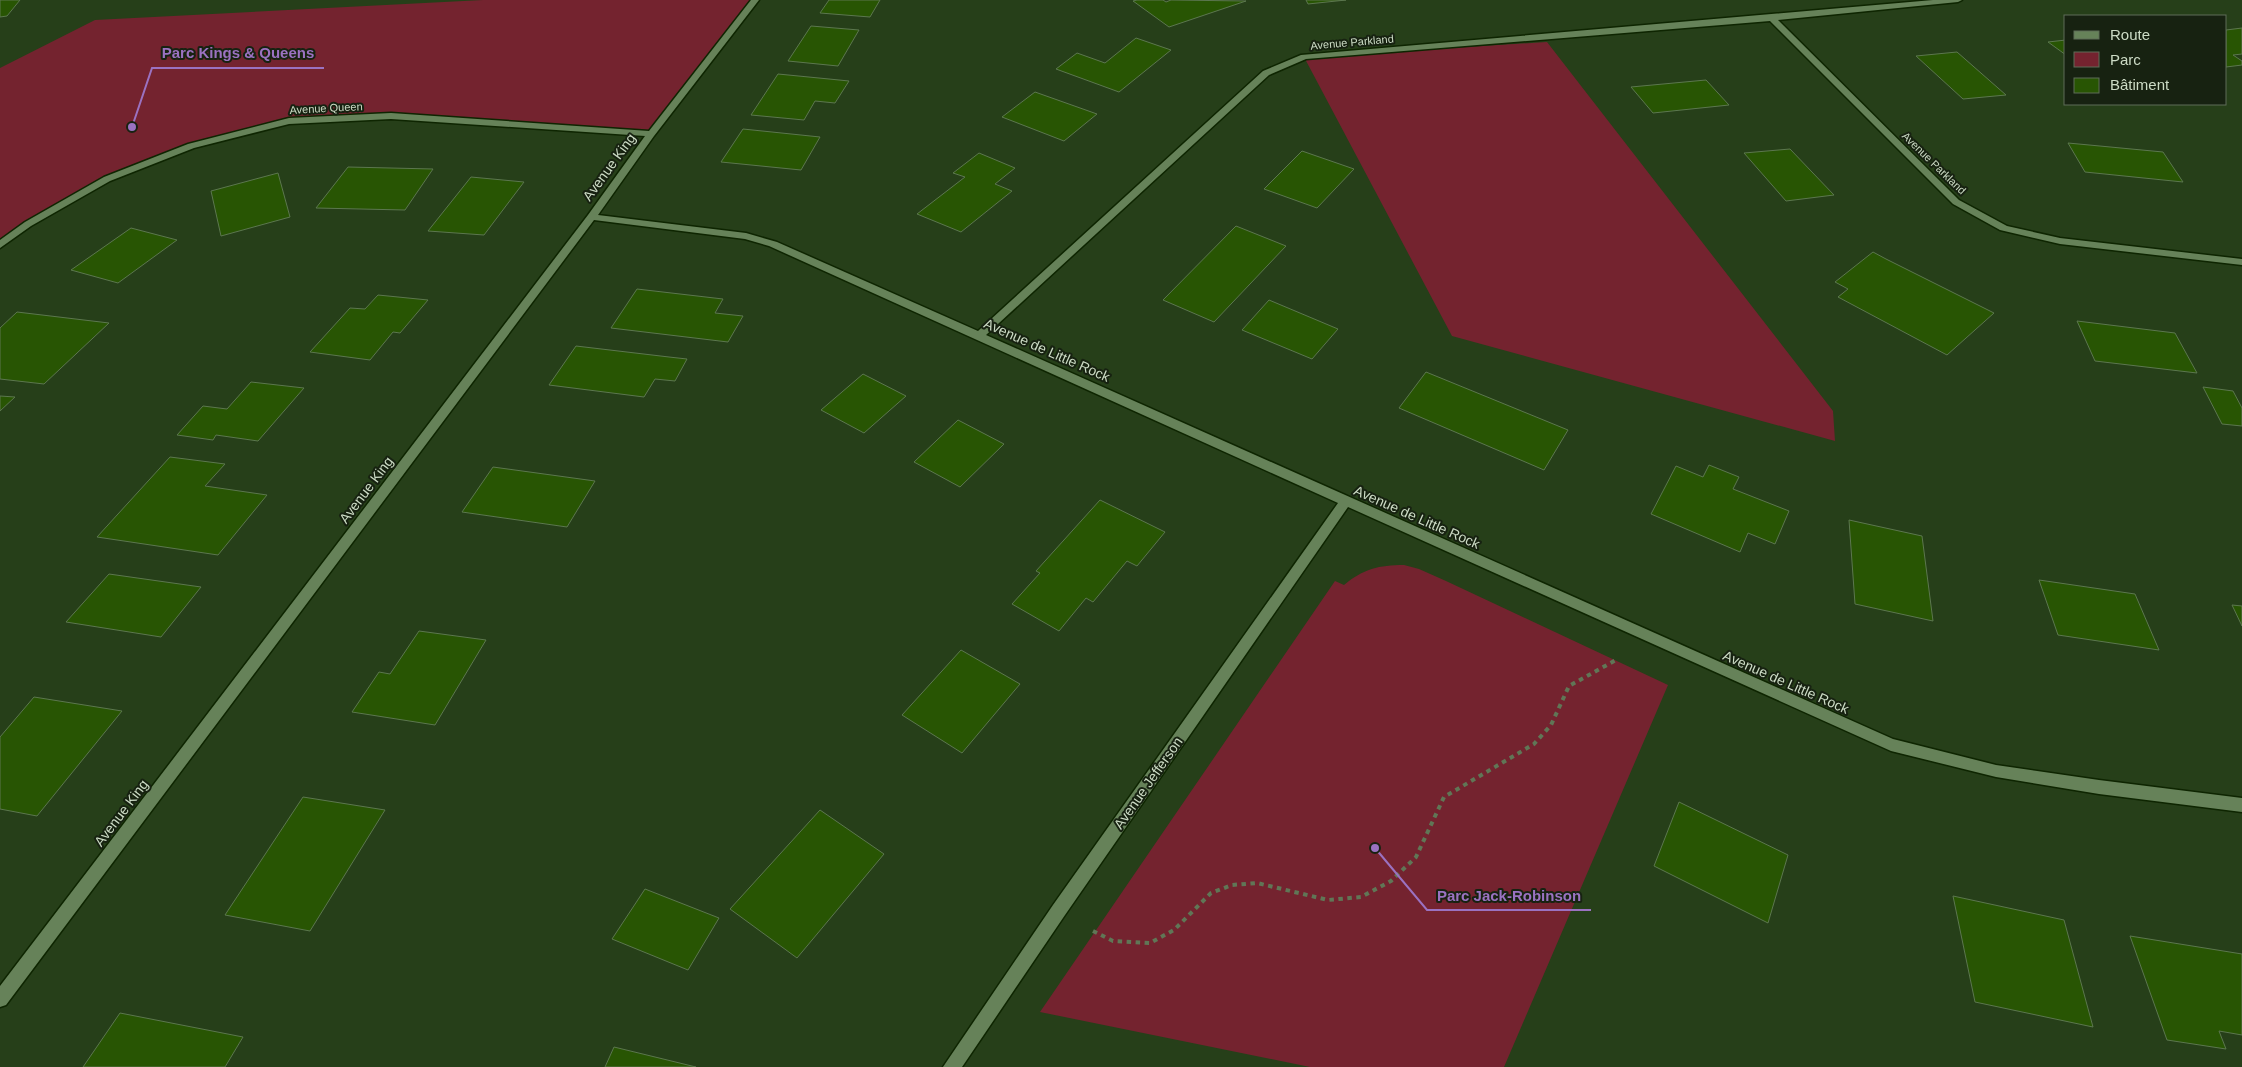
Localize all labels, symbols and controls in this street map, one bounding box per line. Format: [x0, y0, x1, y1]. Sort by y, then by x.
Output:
legend [2064, 15, 2227, 105]
text: Route [2110, 26, 2150, 43]
street label: Avenue Parkland [1310, 32, 1394, 52]
callout: Parc Kings & Queens [152, 38, 324, 68]
text: Parc Kings & Queens [162, 44, 314, 61]
text: Parc [2110, 51, 2141, 68]
text: Bâtiment [2110, 76, 2170, 93]
street label: Avenue Queen [289, 100, 363, 116]
street label: Avenue King [579, 130, 639, 204]
street label: Avenue Parkland [1900, 130, 1968, 196]
street label: Avenue de Little Rock [982, 315, 1113, 385]
street label: Avenue King [336, 454, 396, 526]
street label: Avenue de Little Rock [1352, 482, 1483, 552]
street label: Avenue de Little Rock [1721, 647, 1852, 717]
street label: Avenue Jefferson [1110, 734, 1186, 832]
street label: Avenue King [91, 777, 151, 849]
callout: Parc Jack-Robinson [1427, 880, 1591, 910]
text: Parc Jack-Robinson [1437, 887, 1581, 904]

